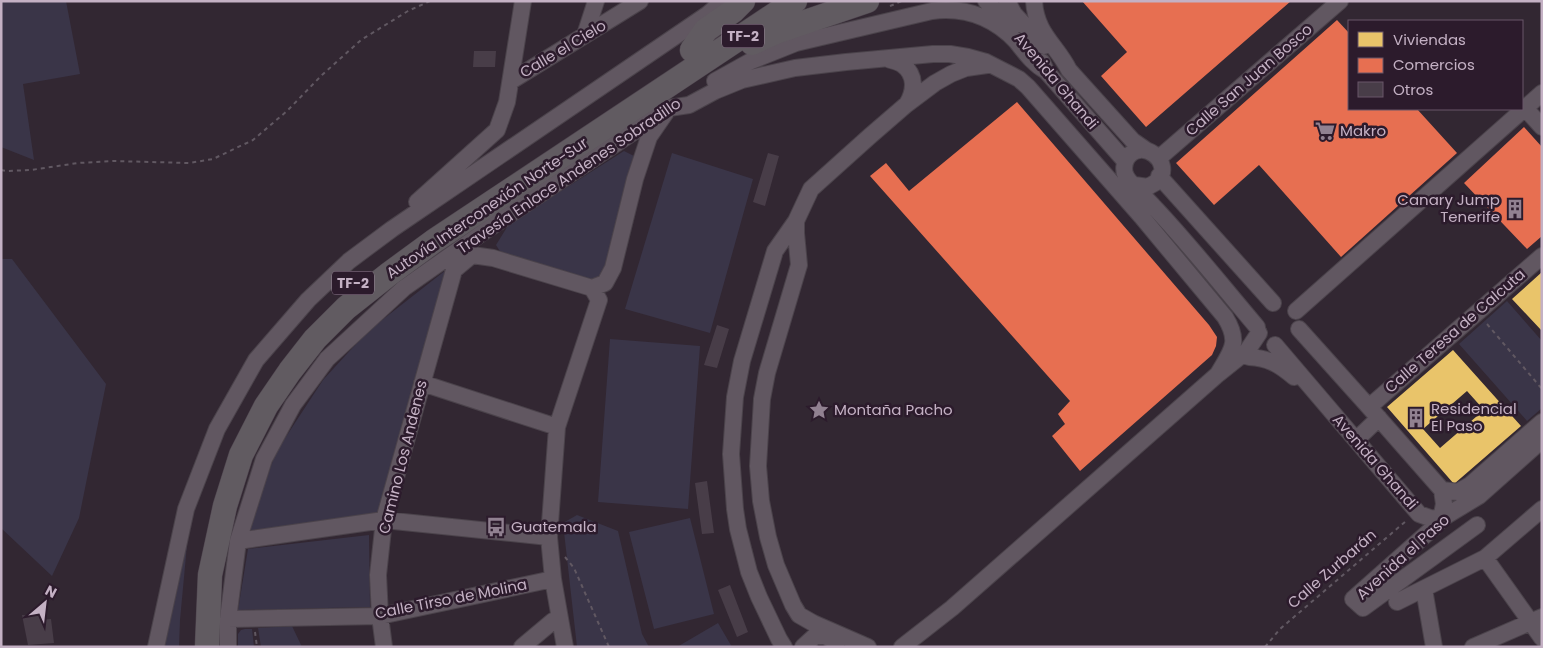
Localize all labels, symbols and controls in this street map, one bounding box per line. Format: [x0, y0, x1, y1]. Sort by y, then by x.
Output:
street label: Calle el Cielo [516, 15, 610, 83]
street label: Calle San Juan Bosco [1181, 19, 1317, 141]
legend [1348, 20, 1523, 110]
road number: TF-2 [722, 24, 764, 48]
street label: Avenida Ghandi [1010, 28, 1103, 133]
text: Viviendas [1393, 29, 1466, 50]
text: Comercios [1393, 54, 1475, 75]
text: Otros [1393, 79, 1433, 100]
street label: Travesía Enlace Andenes Sobradillo [453, 93, 685, 259]
supermarket icon: Makro [1314, 120, 1336, 142]
place label: Makro [1340, 120, 1386, 141]
street label: Autovía Interconexión Norte-Sur [382, 132, 592, 283]
place label: Canary Jump Tenerife [1397, 189, 1500, 227]
building icon: Canary Jump Tenerife [1504, 198, 1526, 220]
street label: Calle Teresa de Calcuta [1380, 264, 1529, 398]
road number: TF-2 [332, 272, 374, 294]
street label: Camino Los Andenes [373, 378, 432, 536]
place label: Residencial El Paso [1431, 398, 1517, 436]
place icon: Montaña Pacho [808, 399, 830, 421]
place label: Montaña Pacho [834, 399, 953, 420]
building icon: Residencial El Paso [1405, 407, 1427, 429]
street label: Avenida Ghandi [1328, 409, 1423, 514]
street label: Avenida el Paso [1352, 509, 1454, 604]
bus stop icon: Guatemala [485, 516, 507, 538]
place label: Guatemala [511, 516, 597, 537]
street label: Calle Zurbarán [1283, 524, 1381, 613]
street label: Calle Tirso de Molina [373, 573, 529, 624]
north arrow [20, 578, 70, 628]
text: N [42, 580, 60, 603]

